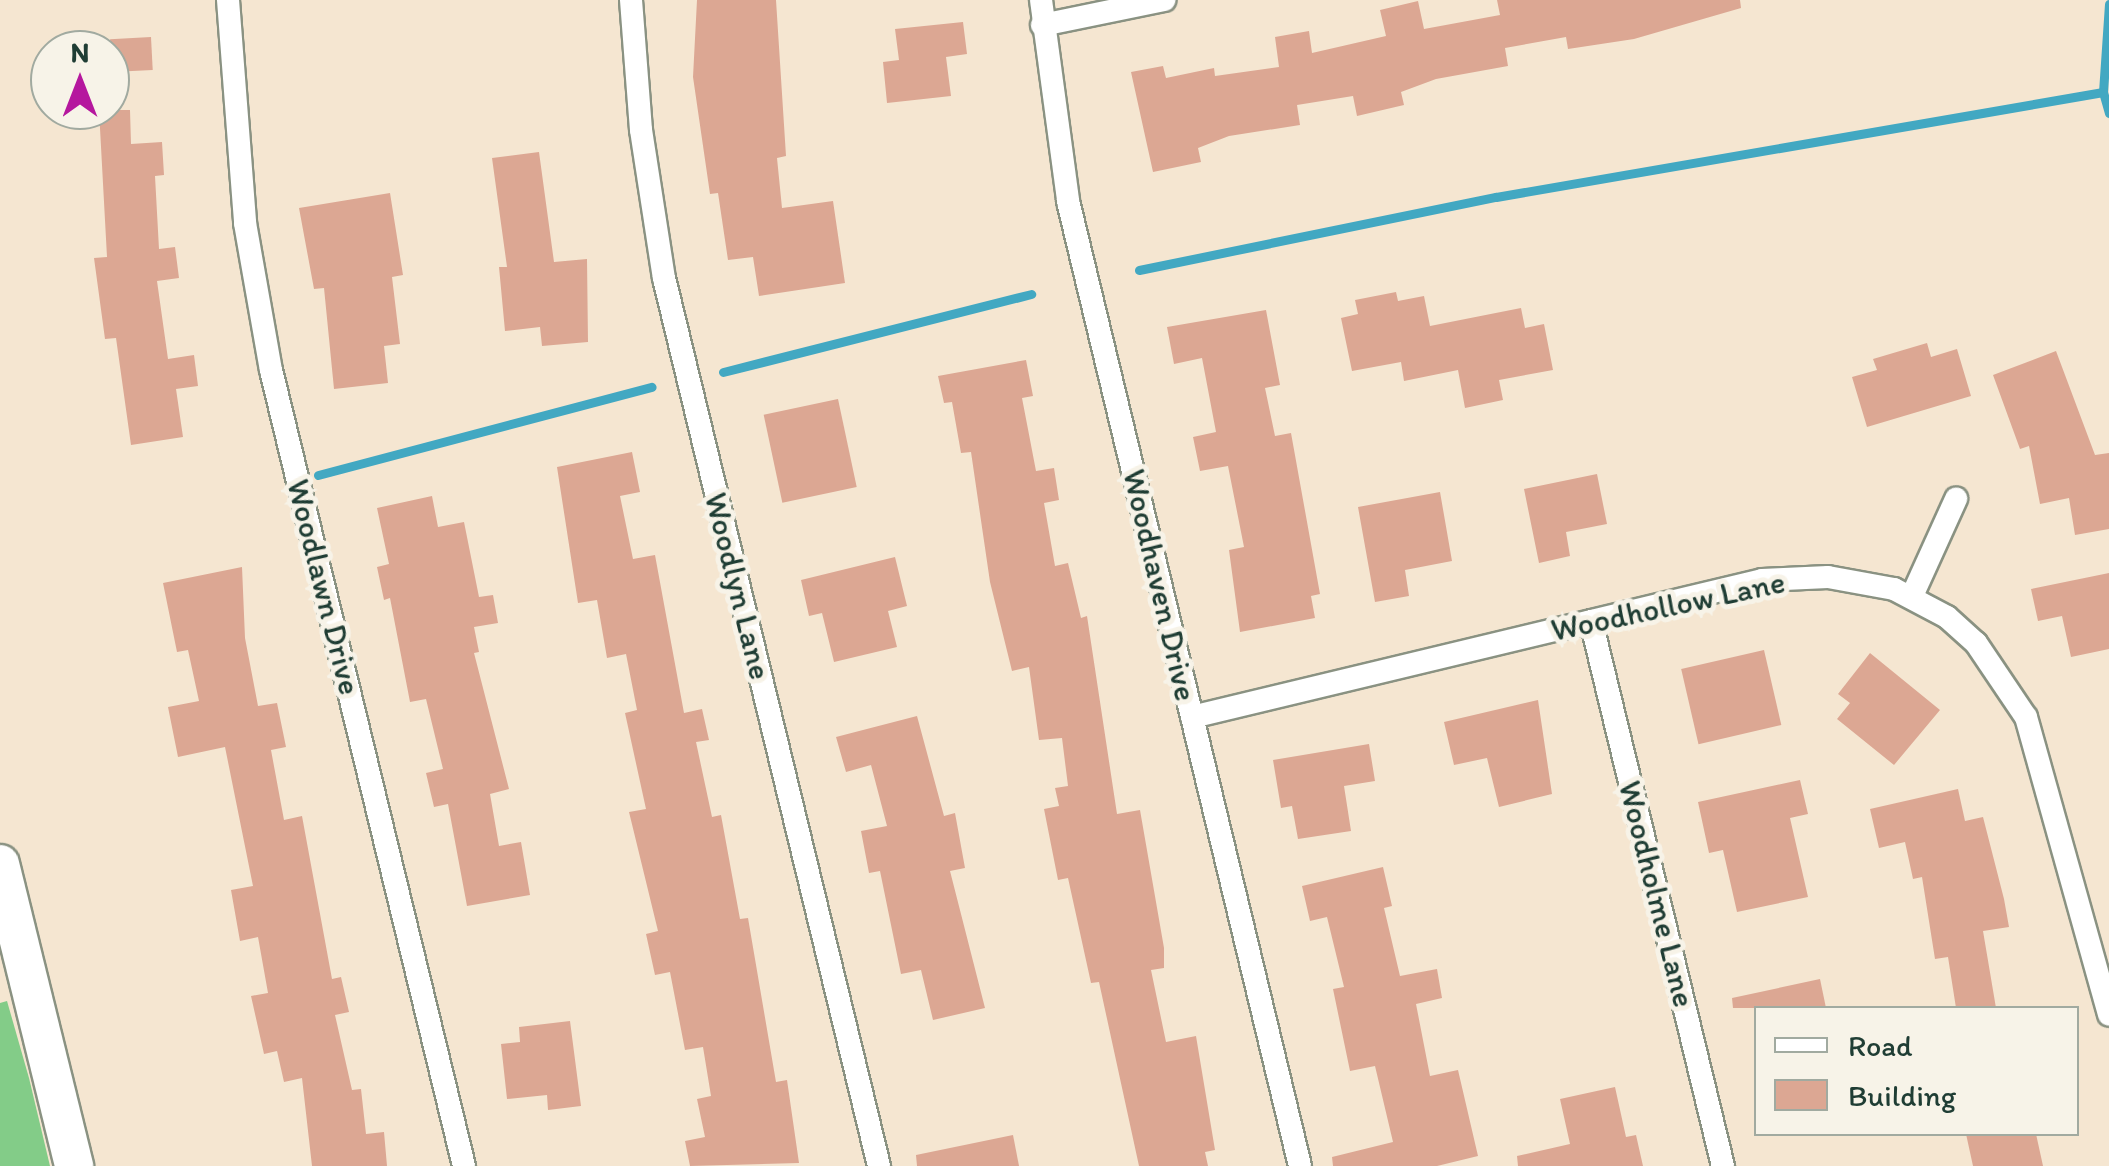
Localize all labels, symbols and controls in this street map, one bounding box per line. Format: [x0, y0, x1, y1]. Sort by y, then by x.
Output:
north arrow [30, 30, 130, 130]
text: N [71, 35, 89, 69]
street label: Woodhaven Drive [1115, 465, 1205, 705]
street label: Woodlawn Drive [279, 475, 369, 699]
street label: Woodlyn Lane [696, 488, 780, 684]
street label: Woodhollow Lane [1547, 562, 1789, 650]
street label: Woodholme Lane [1610, 776, 1704, 1012]
legend [1754, 1006, 2079, 1136]
text: Road [1848, 1027, 1913, 1064]
text: Building [1848, 1077, 1956, 1114]

